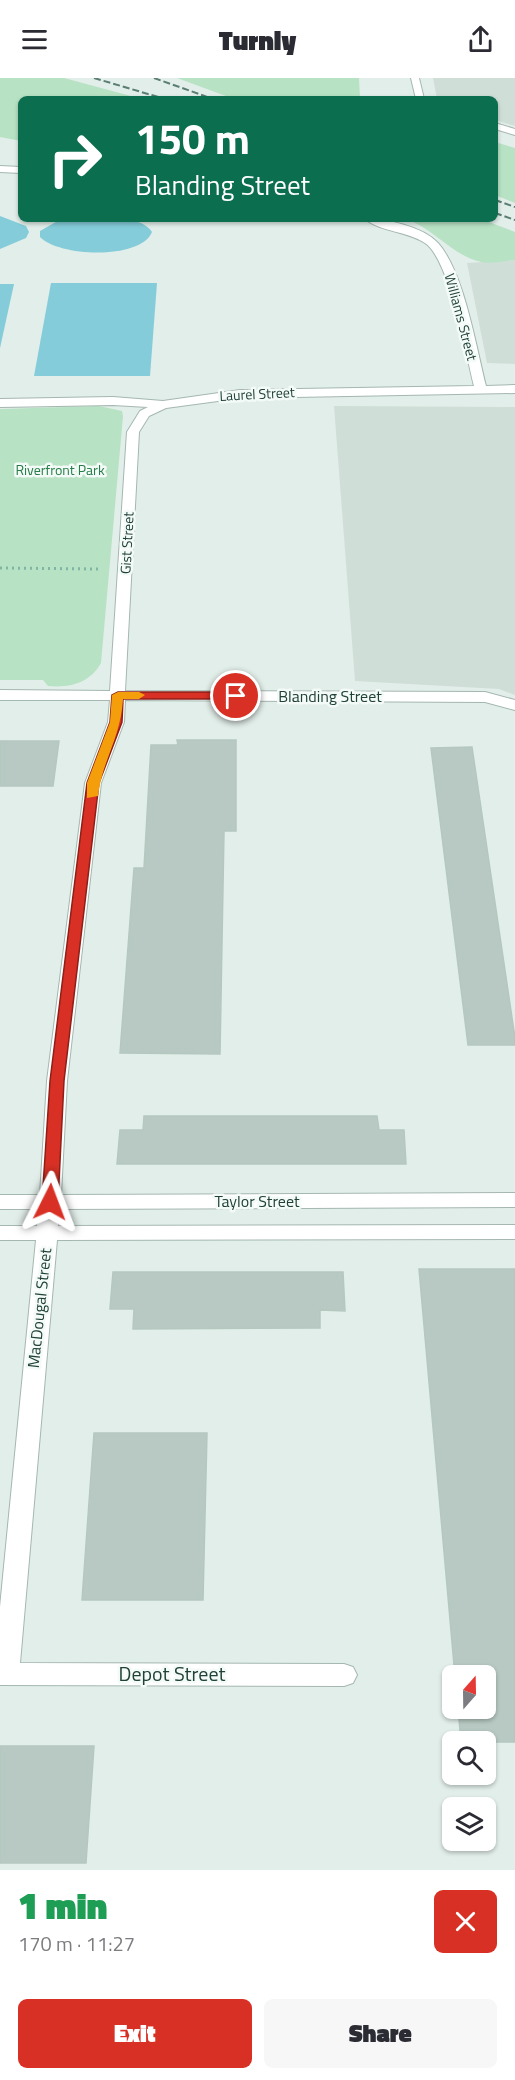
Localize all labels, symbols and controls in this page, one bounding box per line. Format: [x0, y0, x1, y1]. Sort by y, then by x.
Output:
text: Turnly [219, 19, 296, 60]
icon: menu [18, 23, 51, 56]
icon: share [464, 23, 497, 56]
text: 150 m [135, 106, 250, 170]
icon: right [36, 120, 114, 198]
text: Blanding Street [135, 164, 310, 205]
street label: Williams Street [440, 271, 483, 363]
street label: Laurel Street [219, 381, 295, 406]
park label: Riverfront Park [15, 459, 105, 480]
street label: Gist Street [114, 511, 139, 575]
pin [210, 670, 261, 721]
icon: arrive [219, 679, 252, 712]
street label: Blanding Street [278, 684, 382, 708]
position arrow [18, 1170, 82, 1234]
street label: Taylor Street [214, 1189, 300, 1213]
street label: MacDougal Street [21, 1246, 57, 1369]
street label: Depot Street [119, 1658, 226, 1689]
north arrow [442, 1665, 496, 1719]
map controls [442, 1665, 496, 1851]
button: search [442, 1731, 496, 1785]
button: layers [442, 1797, 496, 1851]
text: 1 min [18, 1878, 107, 1933]
button: close [434, 1890, 497, 1953]
text: 170 m · 11:27 [18, 1928, 135, 1959]
button: Exit [18, 1999, 252, 2068]
button: Share [264, 1999, 497, 2068]

